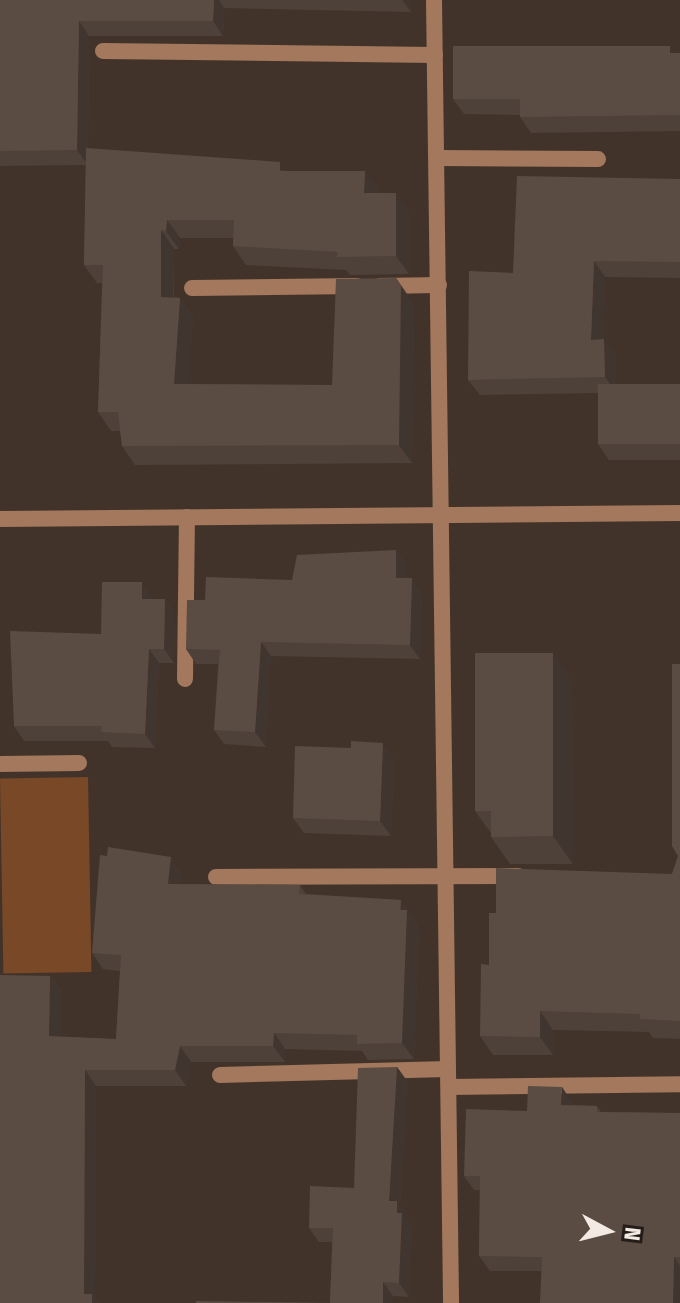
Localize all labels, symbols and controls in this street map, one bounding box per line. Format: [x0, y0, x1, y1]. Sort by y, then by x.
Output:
north arrow [568, 1191, 648, 1271]
text: N [618, 1226, 647, 1242]

